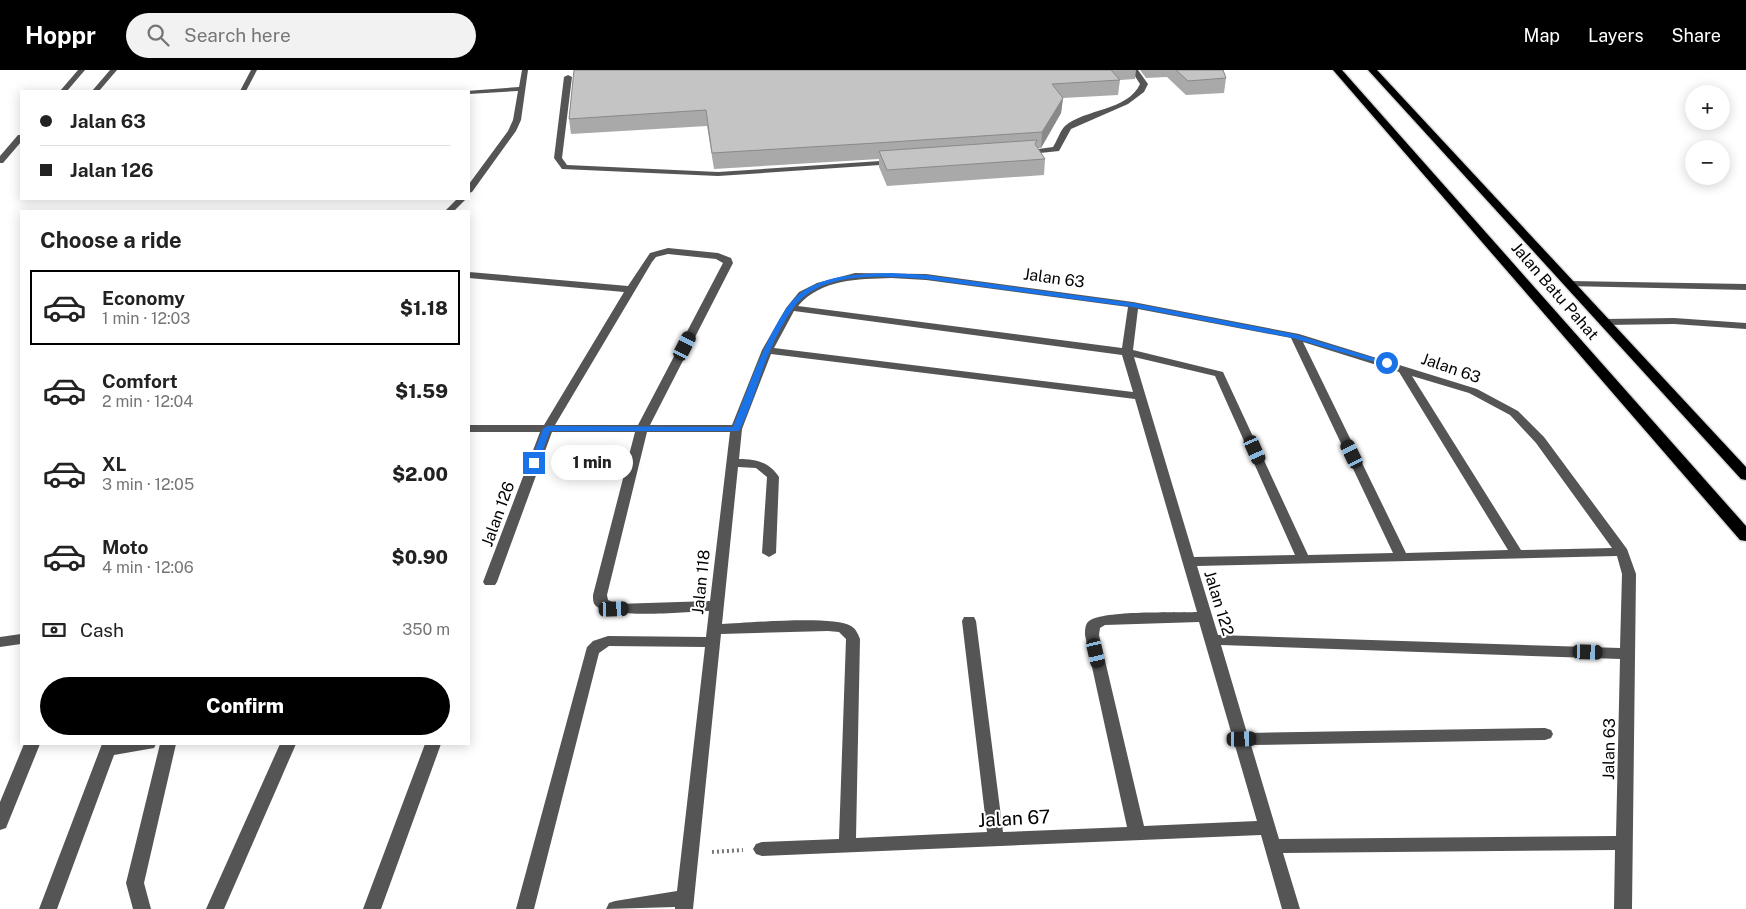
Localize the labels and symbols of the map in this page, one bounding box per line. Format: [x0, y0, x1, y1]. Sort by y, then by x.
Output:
street label: Jalan Batu Pahat [1507, 238, 1603, 344]
street label: Jalan 63 [1022, 264, 1086, 292]
car [671, 329, 698, 363]
street label: Jalan 63 [1419, 349, 1483, 387]
route start [1376, 352, 1398, 374]
car [1242, 433, 1267, 467]
car [1338, 437, 1365, 471]
callout: 1 min [552, 446, 634, 480]
route end [523, 452, 545, 474]
street label: Jalan 126 [477, 479, 519, 549]
street label: Jalan 118 [688, 549, 714, 615]
street label: Jalan 122 [1200, 568, 1238, 638]
car [598, 601, 629, 617]
car [1085, 637, 1106, 669]
car [1572, 644, 1603, 660]
street label: Jalan 63 [1599, 718, 1619, 780]
car [1226, 731, 1257, 747]
street label: Jalan 67 [977, 805, 1051, 831]

